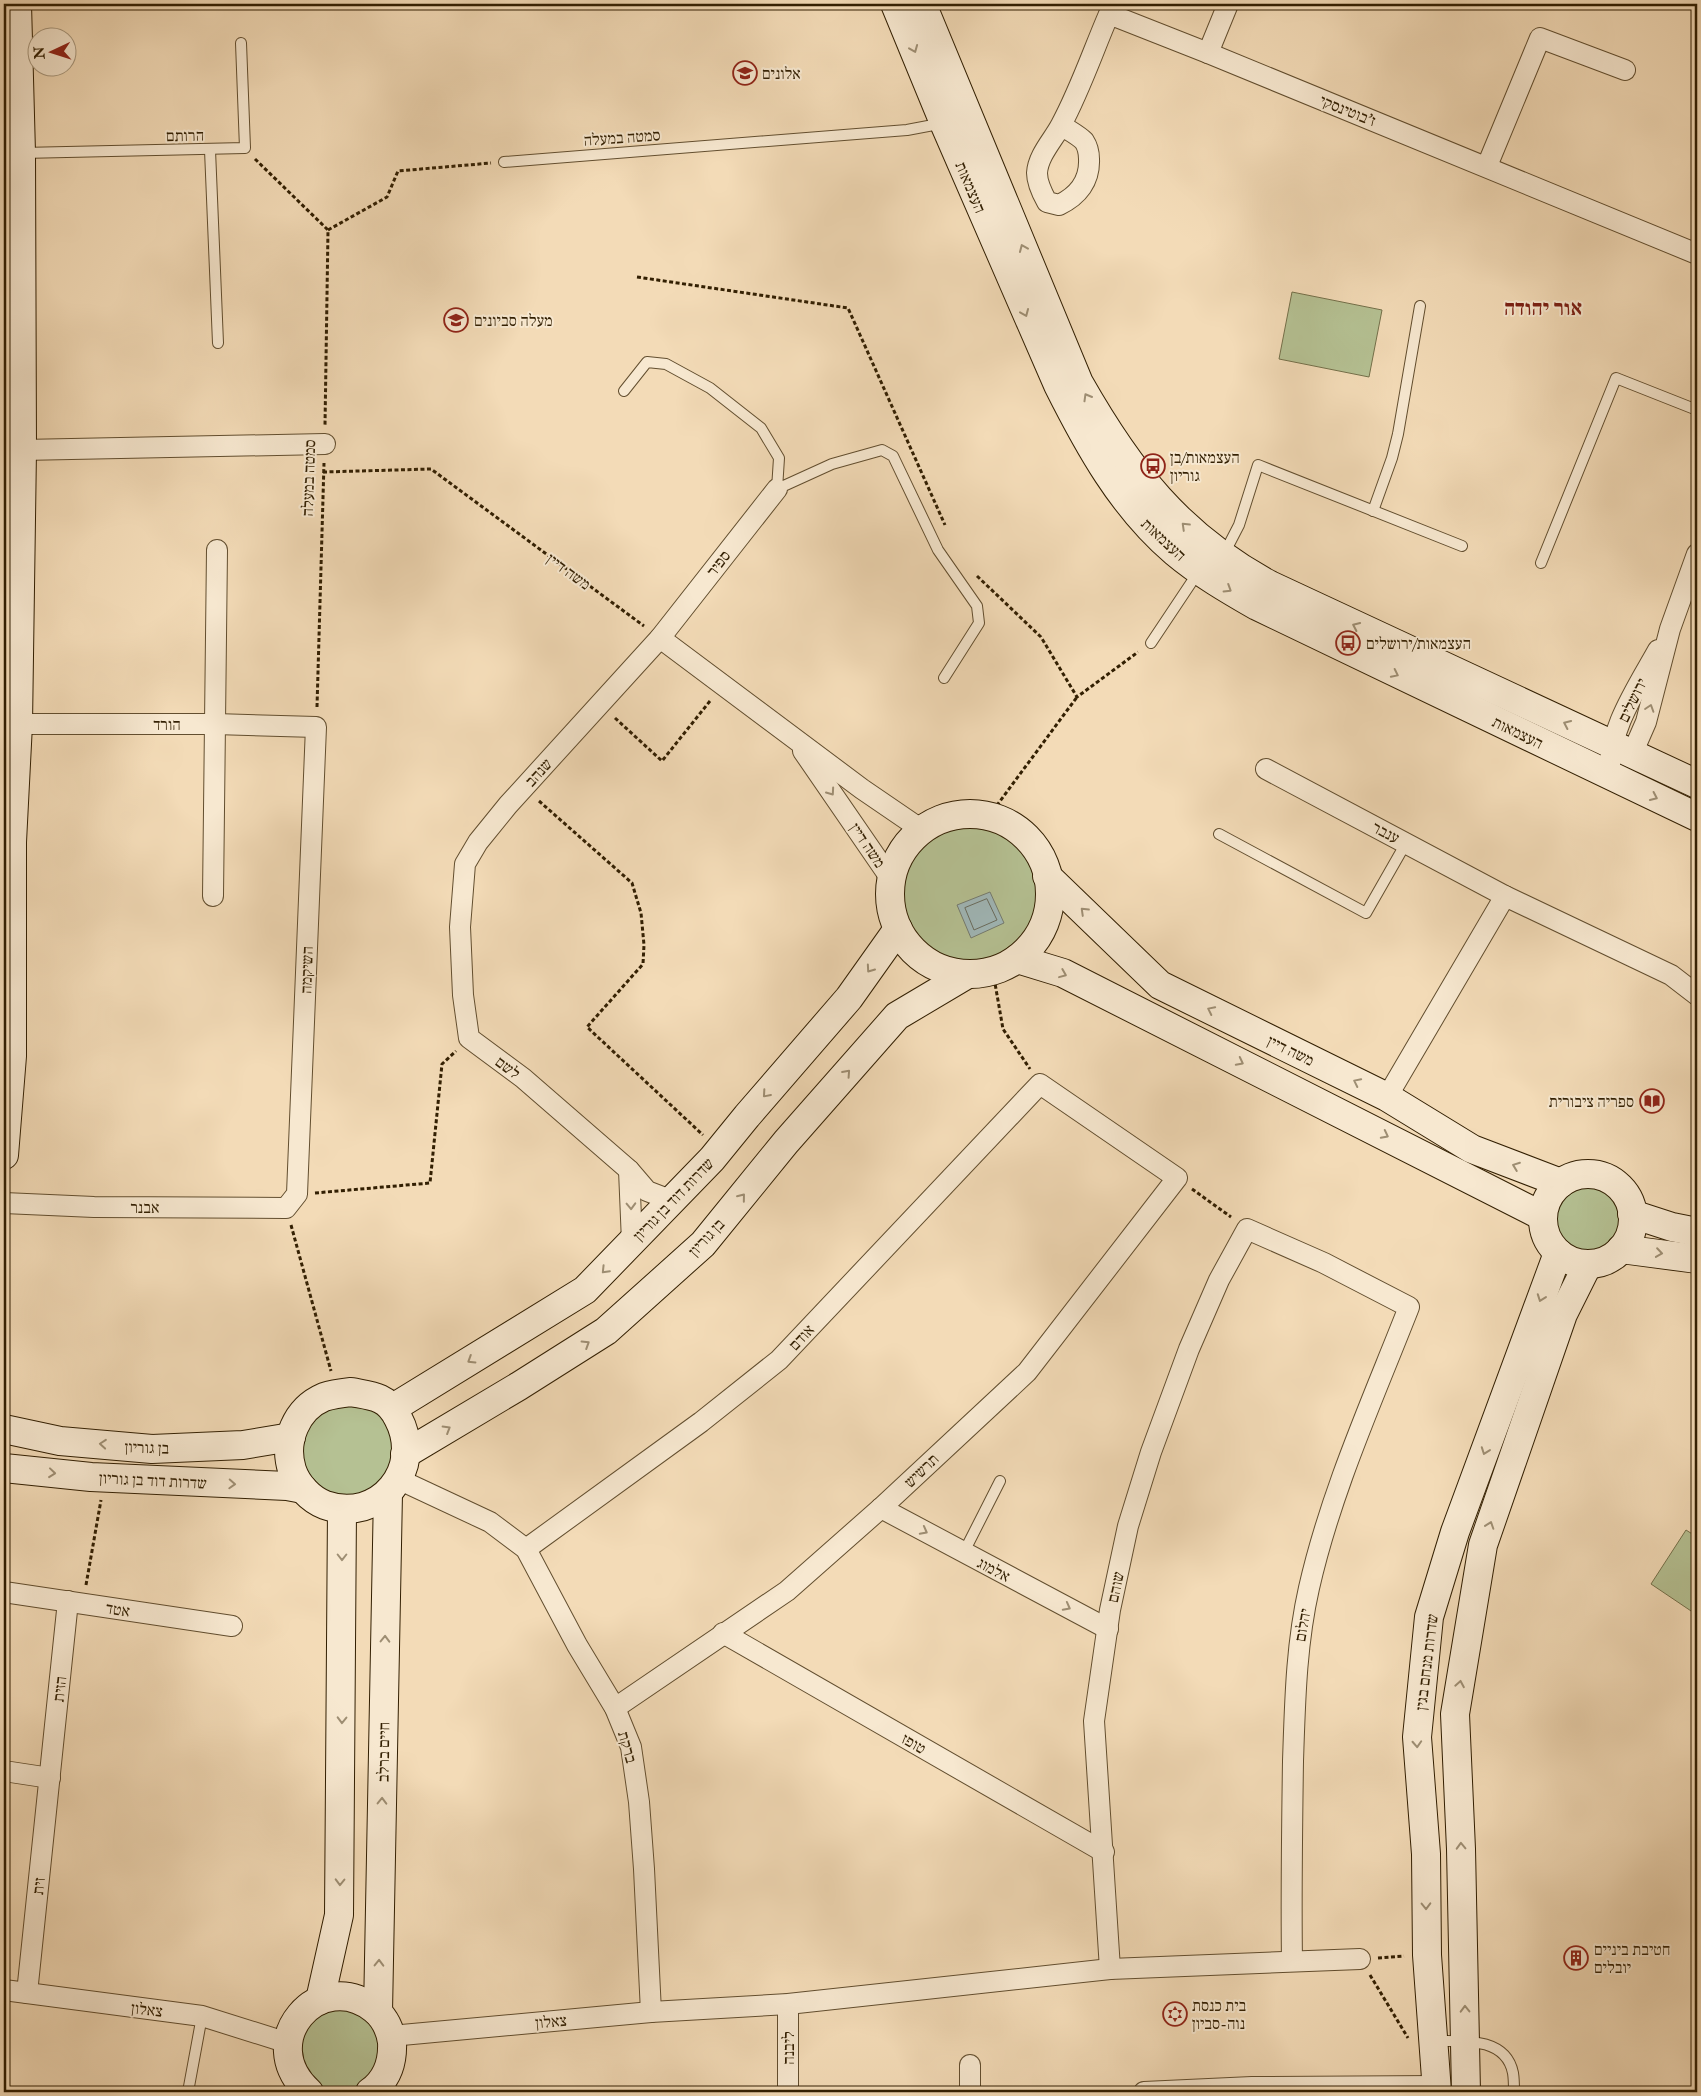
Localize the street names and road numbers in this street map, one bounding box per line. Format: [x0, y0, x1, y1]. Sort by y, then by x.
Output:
street label: ז'בוטינסקי [1317, 91, 1379, 131]
street label: סמטה במעלה [583, 125, 661, 151]
street label: הרותם [166, 126, 204, 146]
street label: העצמאות [950, 159, 990, 216]
street label: סמטה במעלה [298, 439, 320, 517]
street label: העצמאות [1137, 514, 1190, 566]
street label: ספיר [702, 546, 735, 581]
street label: משה דיין [542, 549, 594, 595]
street label: ירושלים [1614, 675, 1652, 726]
street label: העצמאות [1489, 712, 1546, 754]
street label: הורד [153, 715, 181, 735]
street label: שנהב [521, 754, 557, 791]
street label: ענבר [1368, 817, 1403, 849]
street label: משה דיין [845, 819, 889, 872]
street label: השיקמה [296, 946, 318, 994]
street label: משה דיין [1264, 1031, 1317, 1071]
street label: לשם [491, 1052, 524, 1084]
street label: שדרות דוד בן גוריון [629, 1153, 717, 1245]
street label: אבנר [131, 1198, 159, 1218]
street label: בן גוריון [684, 1214, 728, 1260]
street label: אודם [785, 1320, 819, 1355]
street label: בן גוריון [124, 1437, 170, 1459]
street label: תרשיש [900, 1449, 943, 1492]
street label: שדרות דוד בן גוריון [98, 1468, 208, 1494]
street label: אלמוג [974, 1553, 1013, 1587]
street label: שוהם [1103, 1570, 1129, 1605]
street label: אטד [104, 1598, 131, 1622]
street label: יהלום [1290, 1607, 1316, 1643]
street label: שדרות מנחם בגין [1411, 1613, 1443, 1712]
street label: הזית [49, 1675, 71, 1703]
street label: חיים ברלב [373, 1722, 395, 1782]
street label: ברקת [613, 1729, 641, 1766]
street label: טופז [898, 1729, 929, 1759]
street label: זית [28, 1876, 50, 1896]
street label: צאלון [130, 1998, 164, 2022]
street label: צאלון [534, 2011, 568, 2033]
street label: ליבנה [779, 2031, 799, 2065]

